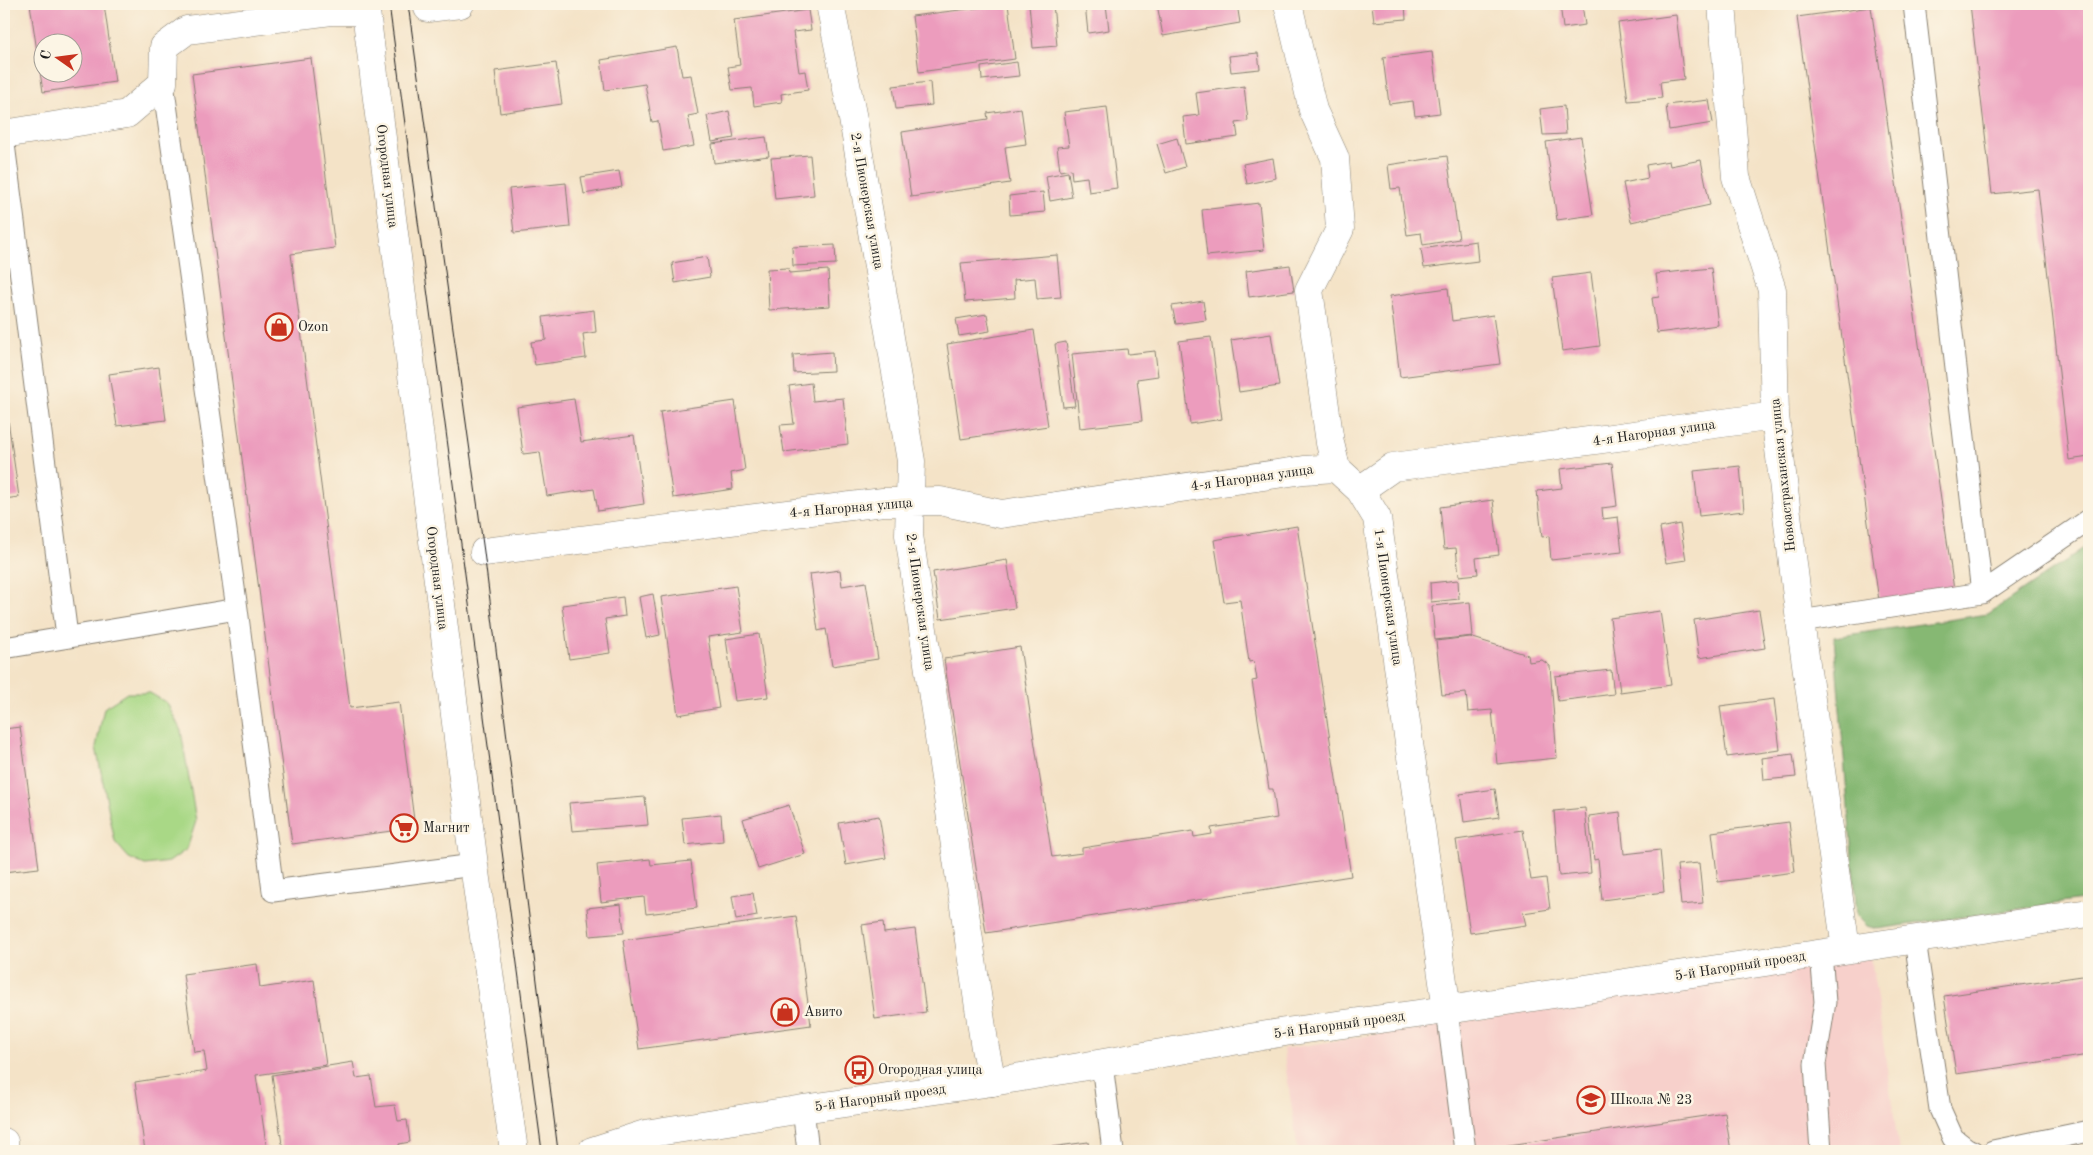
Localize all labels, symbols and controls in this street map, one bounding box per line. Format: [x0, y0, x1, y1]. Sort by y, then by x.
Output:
north arrow [32, 32, 82, 82]
text: С [38, 49, 54, 61]
street label: Огородная улица [374, 123, 400, 229]
street label: 2-я Пионерская улица [848, 132, 886, 270]
shop icon: Ozon [264, 312, 294, 342]
place label: Ozon [298, 320, 329, 334]
street label: Новоастраханская улица [1768, 397, 1798, 552]
street label: 4-я Нагорная улица [1592, 417, 1716, 449]
street label: 4-я Нагорная улица [1190, 462, 1314, 494]
street label: 4-я Нагорная улица [789, 496, 913, 520]
street label: Огородная улица [424, 525, 450, 631]
street label: 1-я Пионерская улица [1371, 527, 1405, 667]
street label: 2-я Пионерская улица [903, 532, 937, 672]
supermarket icon: Магнит [389, 813, 419, 843]
place label: Магнит [423, 821, 470, 835]
street label: 5-й Нагорный проезд [1674, 949, 1806, 983]
shop icon: Авито [770, 997, 800, 1027]
place label: Авито [804, 1005, 843, 1019]
street label: 5-й Нагорный проезд [1273, 1009, 1405, 1041]
bus stop icon: Огородная улица [844, 1055, 874, 1085]
place label: Огородная улица [878, 1063, 982, 1077]
street label: 5-й Нагорный проезд [814, 1082, 946, 1114]
school or university icon: Школа № 23 [1576, 1085, 1606, 1115]
place label: Школа № 23 [1610, 1093, 1692, 1107]

